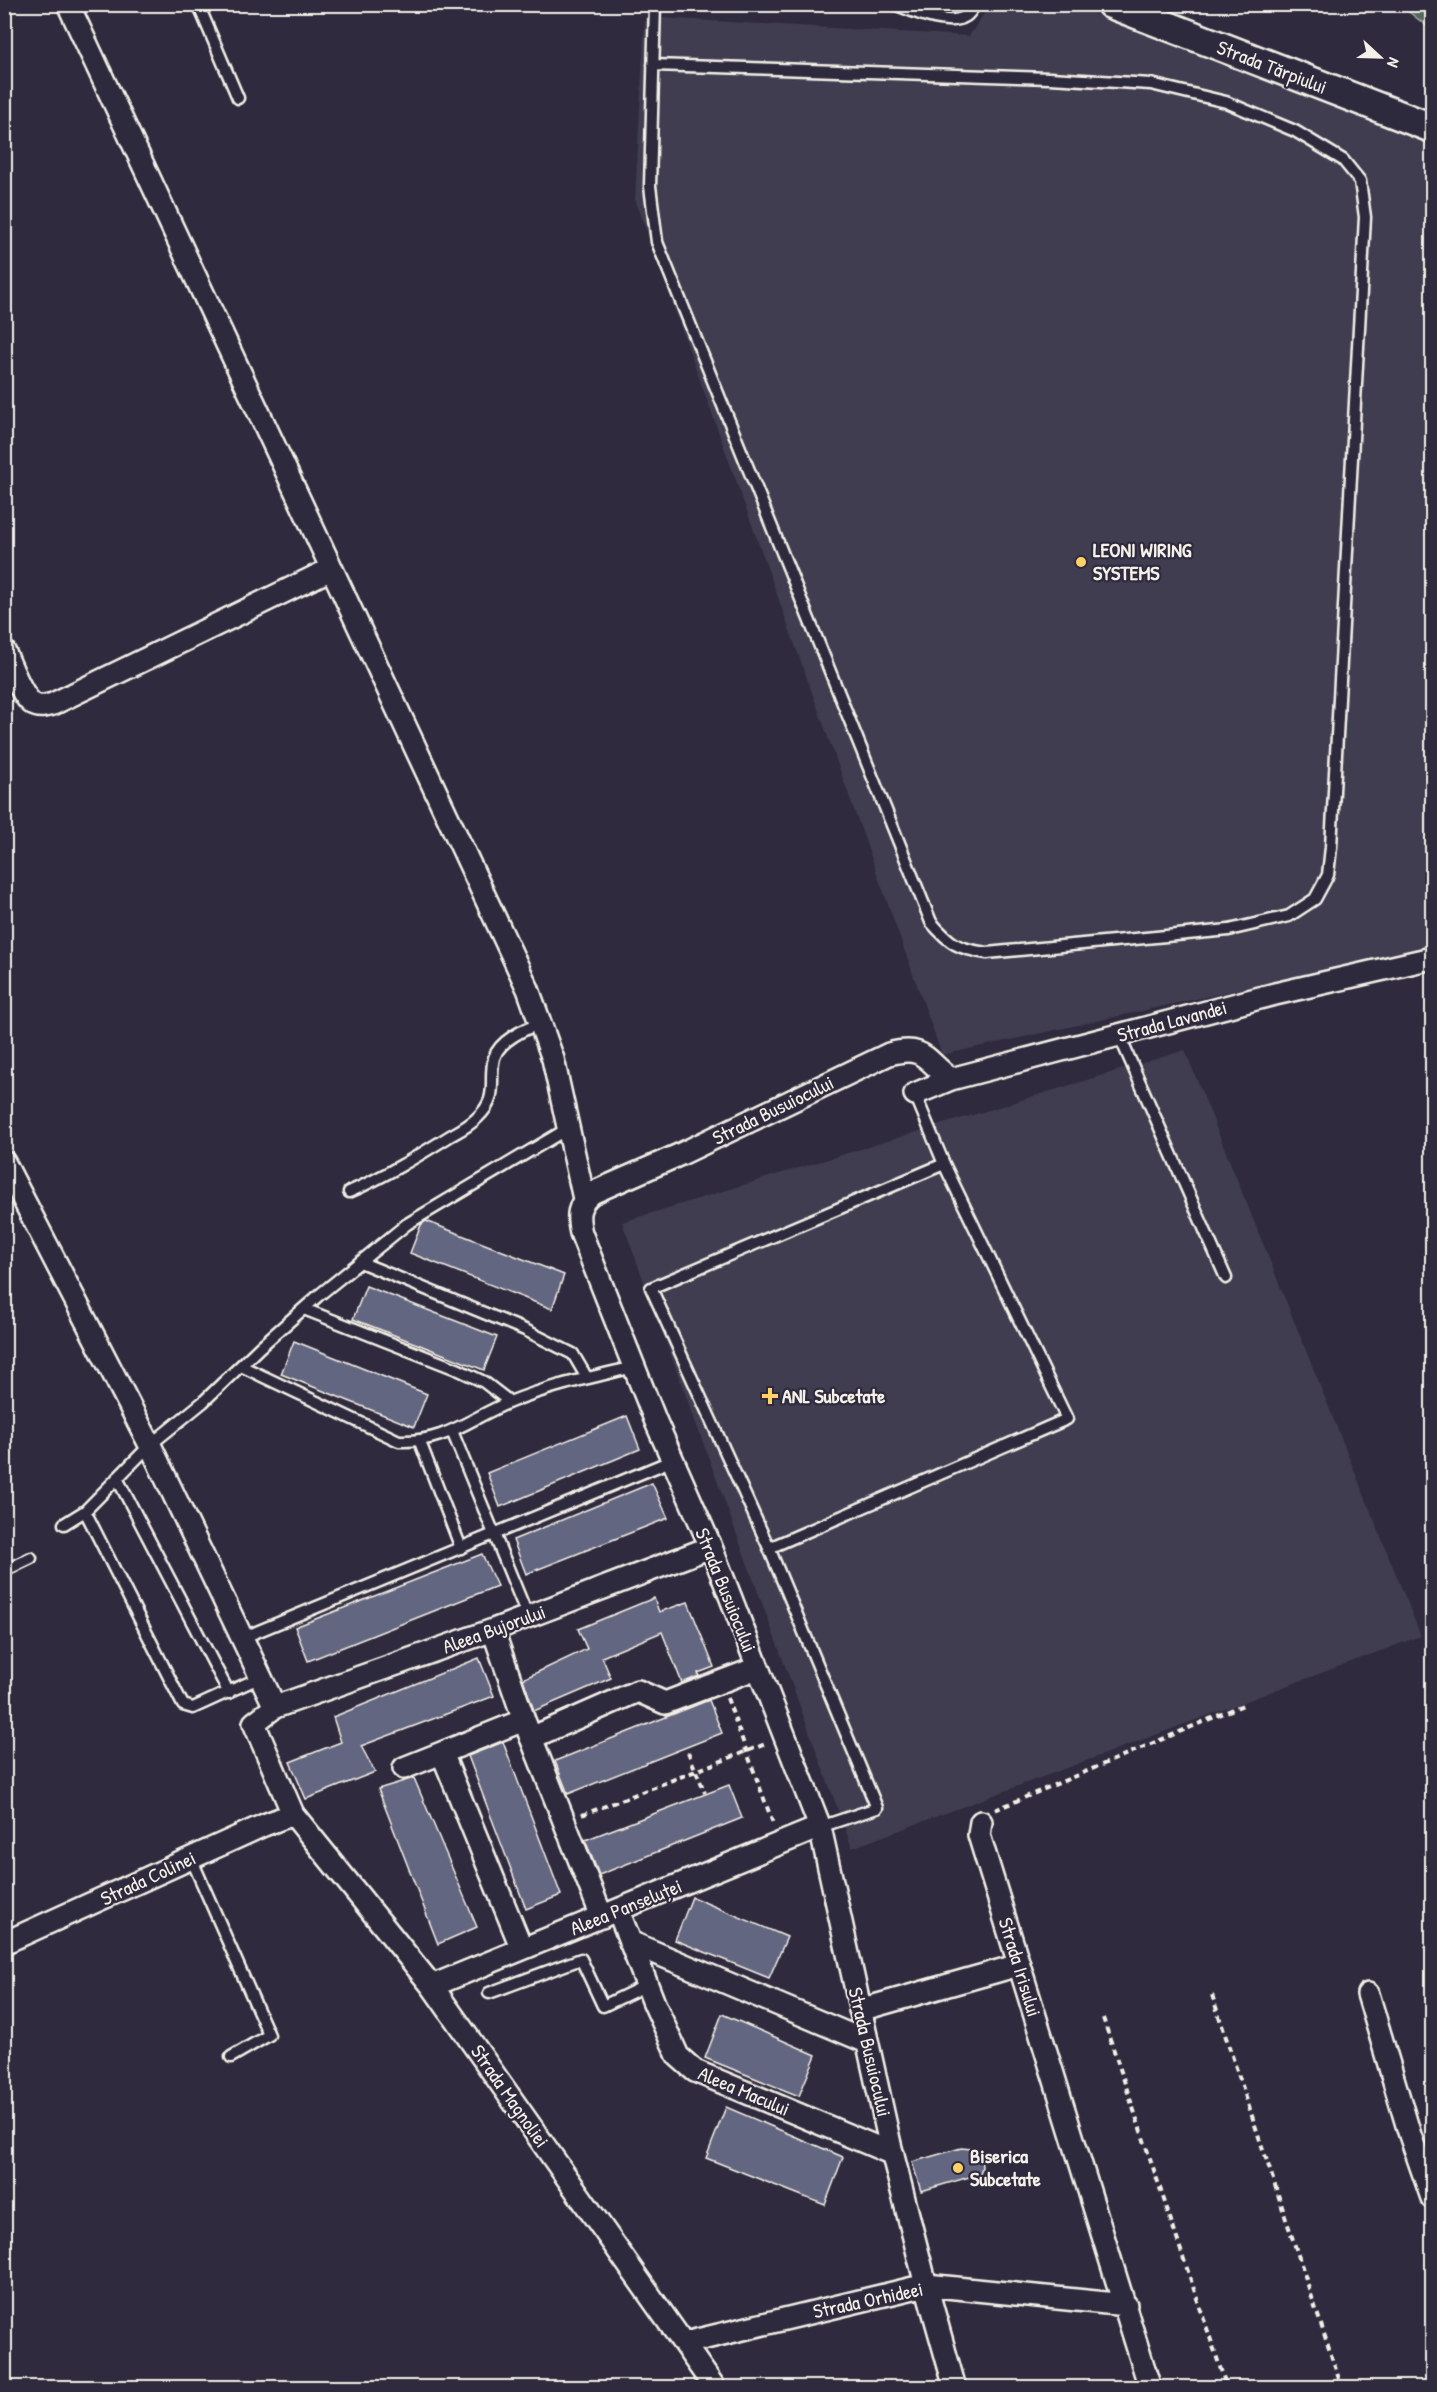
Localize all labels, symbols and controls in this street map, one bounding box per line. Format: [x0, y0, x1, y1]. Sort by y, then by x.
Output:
north arrow [1350, 27, 1410, 87]
street label: Strada Tărpiului [1213, 33, 1331, 100]
text: N [1382, 55, 1406, 71]
place label: LEONI WIRING SYSTEMS [1093, 536, 1192, 586]
marker: LEONI WIRING SYSTEMS [1074, 555, 1088, 569]
street label: Strada Lavandei [1114, 993, 1230, 1048]
street label: Strada Busuiocului [708, 1069, 838, 1151]
place label: ANL Subcetate [782, 1382, 885, 1409]
marker: ANL Subcetate [763, 1389, 777, 1403]
street label: Strada Busuiocului [689, 1524, 764, 1656]
street label: Aleea Bujorului [439, 1597, 549, 1660]
street label: Strada Colinei [96, 1844, 200, 1911]
street label: Aleea Panseluței [566, 1872, 686, 1941]
street label: Strada Irisului [993, 1914, 1048, 2020]
street label: Strada Busuiocului [843, 1985, 898, 2119]
street label: Strada Magnoliei [465, 2039, 556, 2153]
street label: Aleea Macului [694, 2059, 794, 2122]
place label: Biserica Subcetate [970, 2142, 1041, 2192]
marker: Biserica Subcetate [951, 2161, 965, 2175]
street label: Strada Orhideei [810, 2275, 925, 2324]

